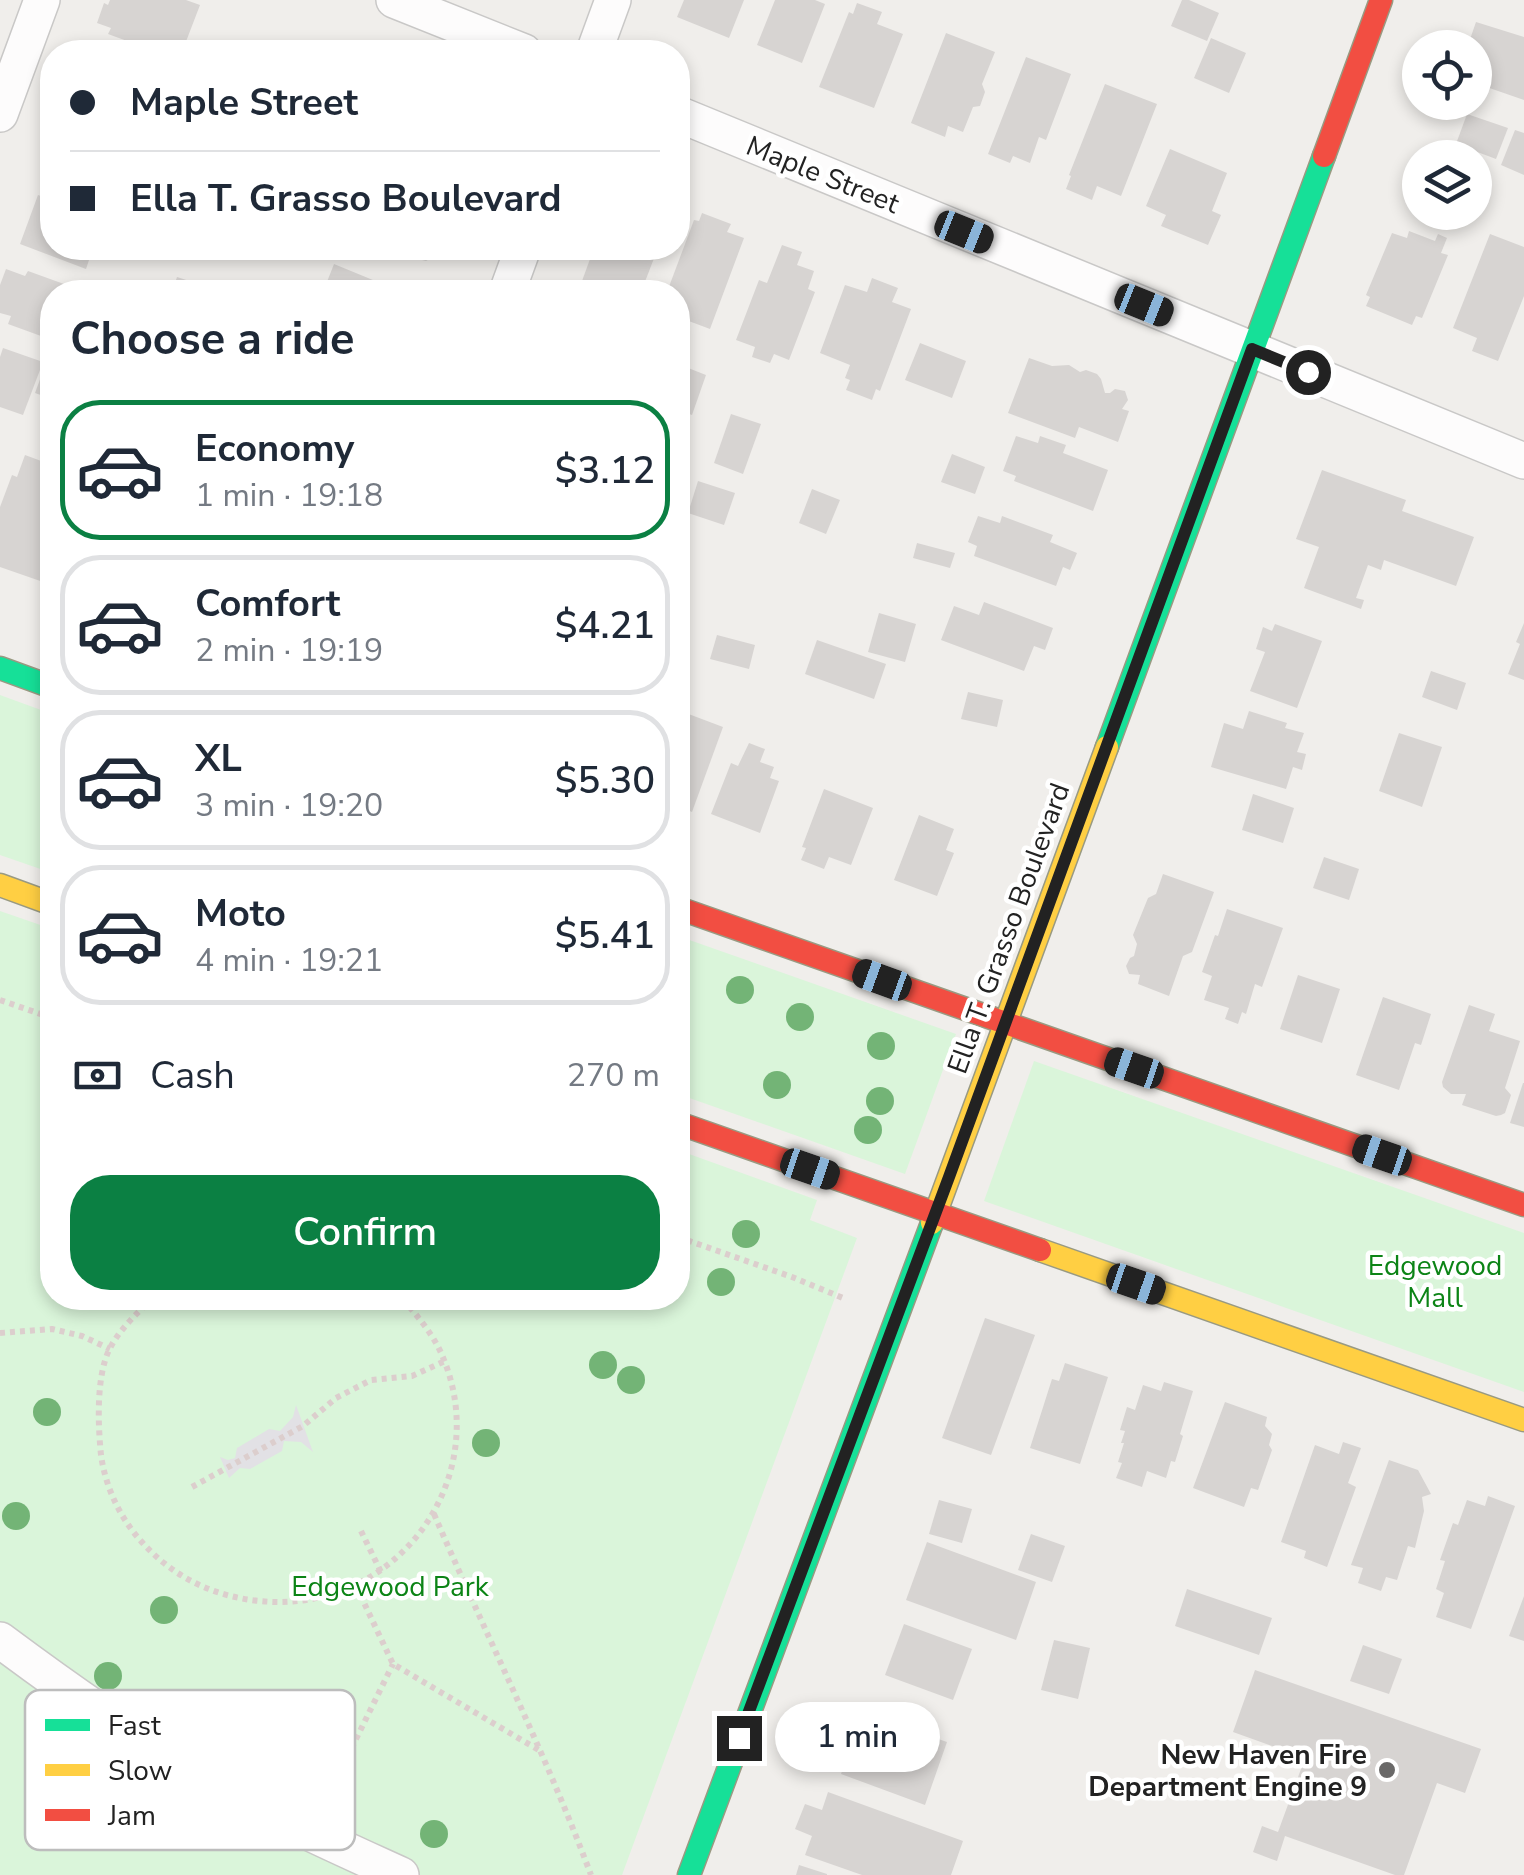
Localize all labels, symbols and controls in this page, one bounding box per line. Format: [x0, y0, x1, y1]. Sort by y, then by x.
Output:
map controls [1402, 30, 1492, 230]
button: locate [1402, 30, 1492, 120]
text: Maple Street [130, 77, 358, 128]
street label: Maple Street [741, 127, 905, 223]
button: layers [1402, 140, 1492, 230]
text: Ella T. Grasso Boulevard [130, 173, 562, 224]
car [931, 207, 997, 257]
car [1111, 280, 1177, 330]
text: Choose a ride [70, 309, 355, 370]
route start [1286, 350, 1331, 395]
text: Economy [195, 423, 354, 474]
icon: car [75, 425, 165, 515]
text: $3.12 [555, 445, 655, 496]
text: 1 min · 19:18 [195, 474, 383, 517]
text: Comfort [195, 578, 340, 629]
icon: car [75, 580, 165, 670]
text: $4.21 [555, 600, 655, 651]
text: 2 min · 19:19 [195, 629, 383, 672]
text: XL [195, 733, 242, 784]
icon: car [75, 735, 165, 825]
text: $5.30 [555, 755, 655, 806]
street label: Ella T. Grasso Boulevard [939, 778, 1079, 1079]
text: 3 min · 19:20 [195, 784, 383, 827]
text: Moto [195, 888, 286, 939]
icon: car [75, 890, 165, 980]
text: $5.41 [555, 910, 655, 961]
text: 4 min · 19:21 [195, 939, 383, 982]
car [849, 956, 915, 1004]
car [1101, 1044, 1167, 1092]
icon: cash [70, 1048, 125, 1103]
text: Cash [150, 1050, 235, 1101]
text: 270 m [567, 1054, 660, 1097]
car [1349, 1131, 1415, 1179]
car [777, 1145, 843, 1193]
button: Confirm [70, 1175, 660, 1290]
park label: Edgewood Mall [1368, 1247, 1502, 1317]
car [1103, 1260, 1169, 1308]
park label: Edgewood Park [291, 1568, 490, 1606]
legend [25, 1690, 355, 1850]
callout: 1 min [774, 1703, 939, 1773]
text: Fast [108, 1707, 161, 1745]
text: 1 min [817, 1715, 898, 1758]
route end [717, 1716, 762, 1761]
place label: New Haven Fire Department Engine 9 [1088, 1736, 1367, 1806]
text: Slow [108, 1752, 172, 1790]
marker: New Haven Fire Department Engine 9 [1376, 1759, 1398, 1781]
text: Jam [107, 1797, 156, 1835]

